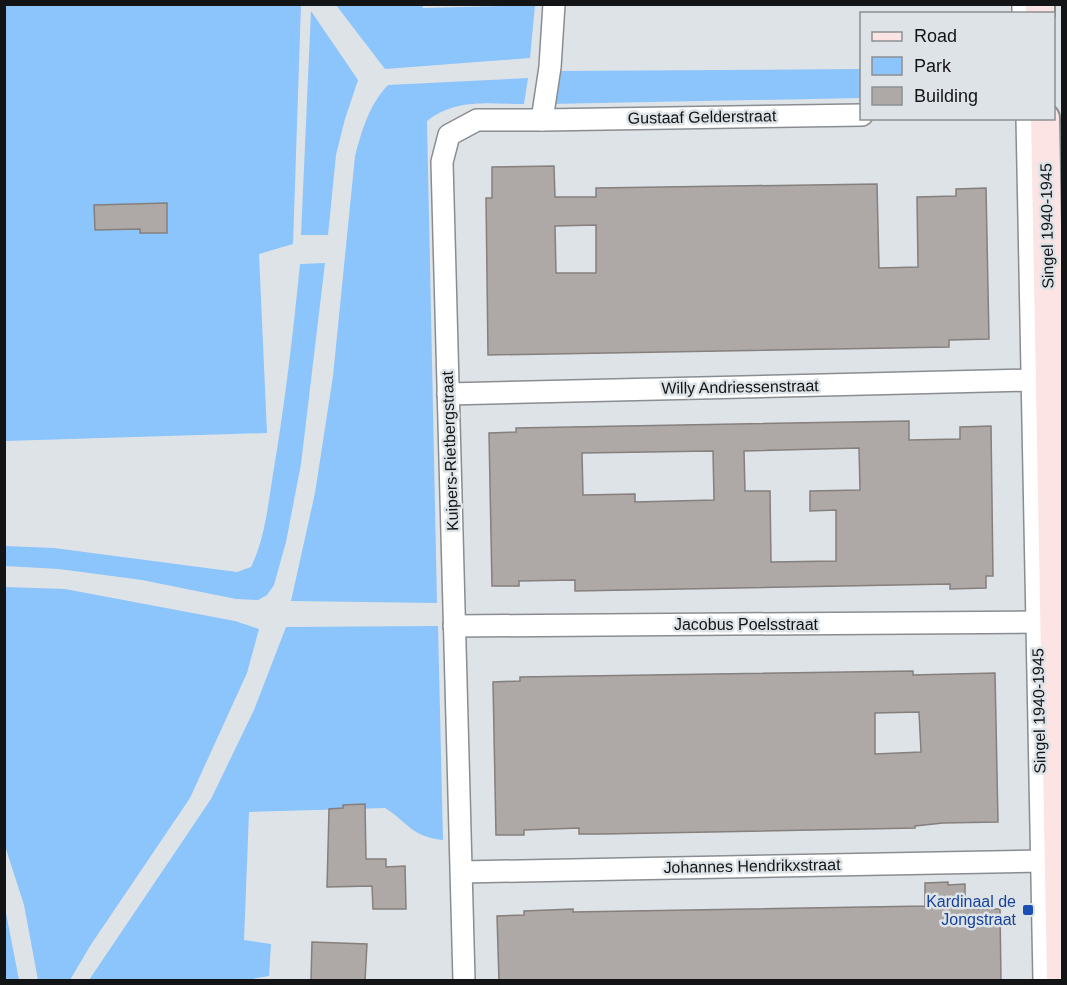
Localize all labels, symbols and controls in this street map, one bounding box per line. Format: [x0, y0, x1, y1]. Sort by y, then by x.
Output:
legend [860, 12, 1055, 120]
text: Road [914, 26, 957, 46]
text: Park [914, 56, 952, 76]
text: Building [914, 86, 978, 106]
street label: Gustaaf Gelderstraat [628, 107, 777, 127]
street label: Singel 1940-1945 [1037, 163, 1057, 289]
street label: Kuipers-Rietbergstraat [439, 370, 461, 531]
street label: Willy Andriessenstraat [661, 377, 819, 397]
street label: Jacobus Poelsstraat [674, 616, 819, 633]
street label: Singel 1940-1945 [1029, 648, 1049, 774]
street label: Johannes Hendrikxstraat [663, 856, 841, 876]
place label: Kardinaal de Jongstraat [926, 893, 1017, 928]
marker: Kardinaal de Jongstraat [1021, 903, 1035, 917]

